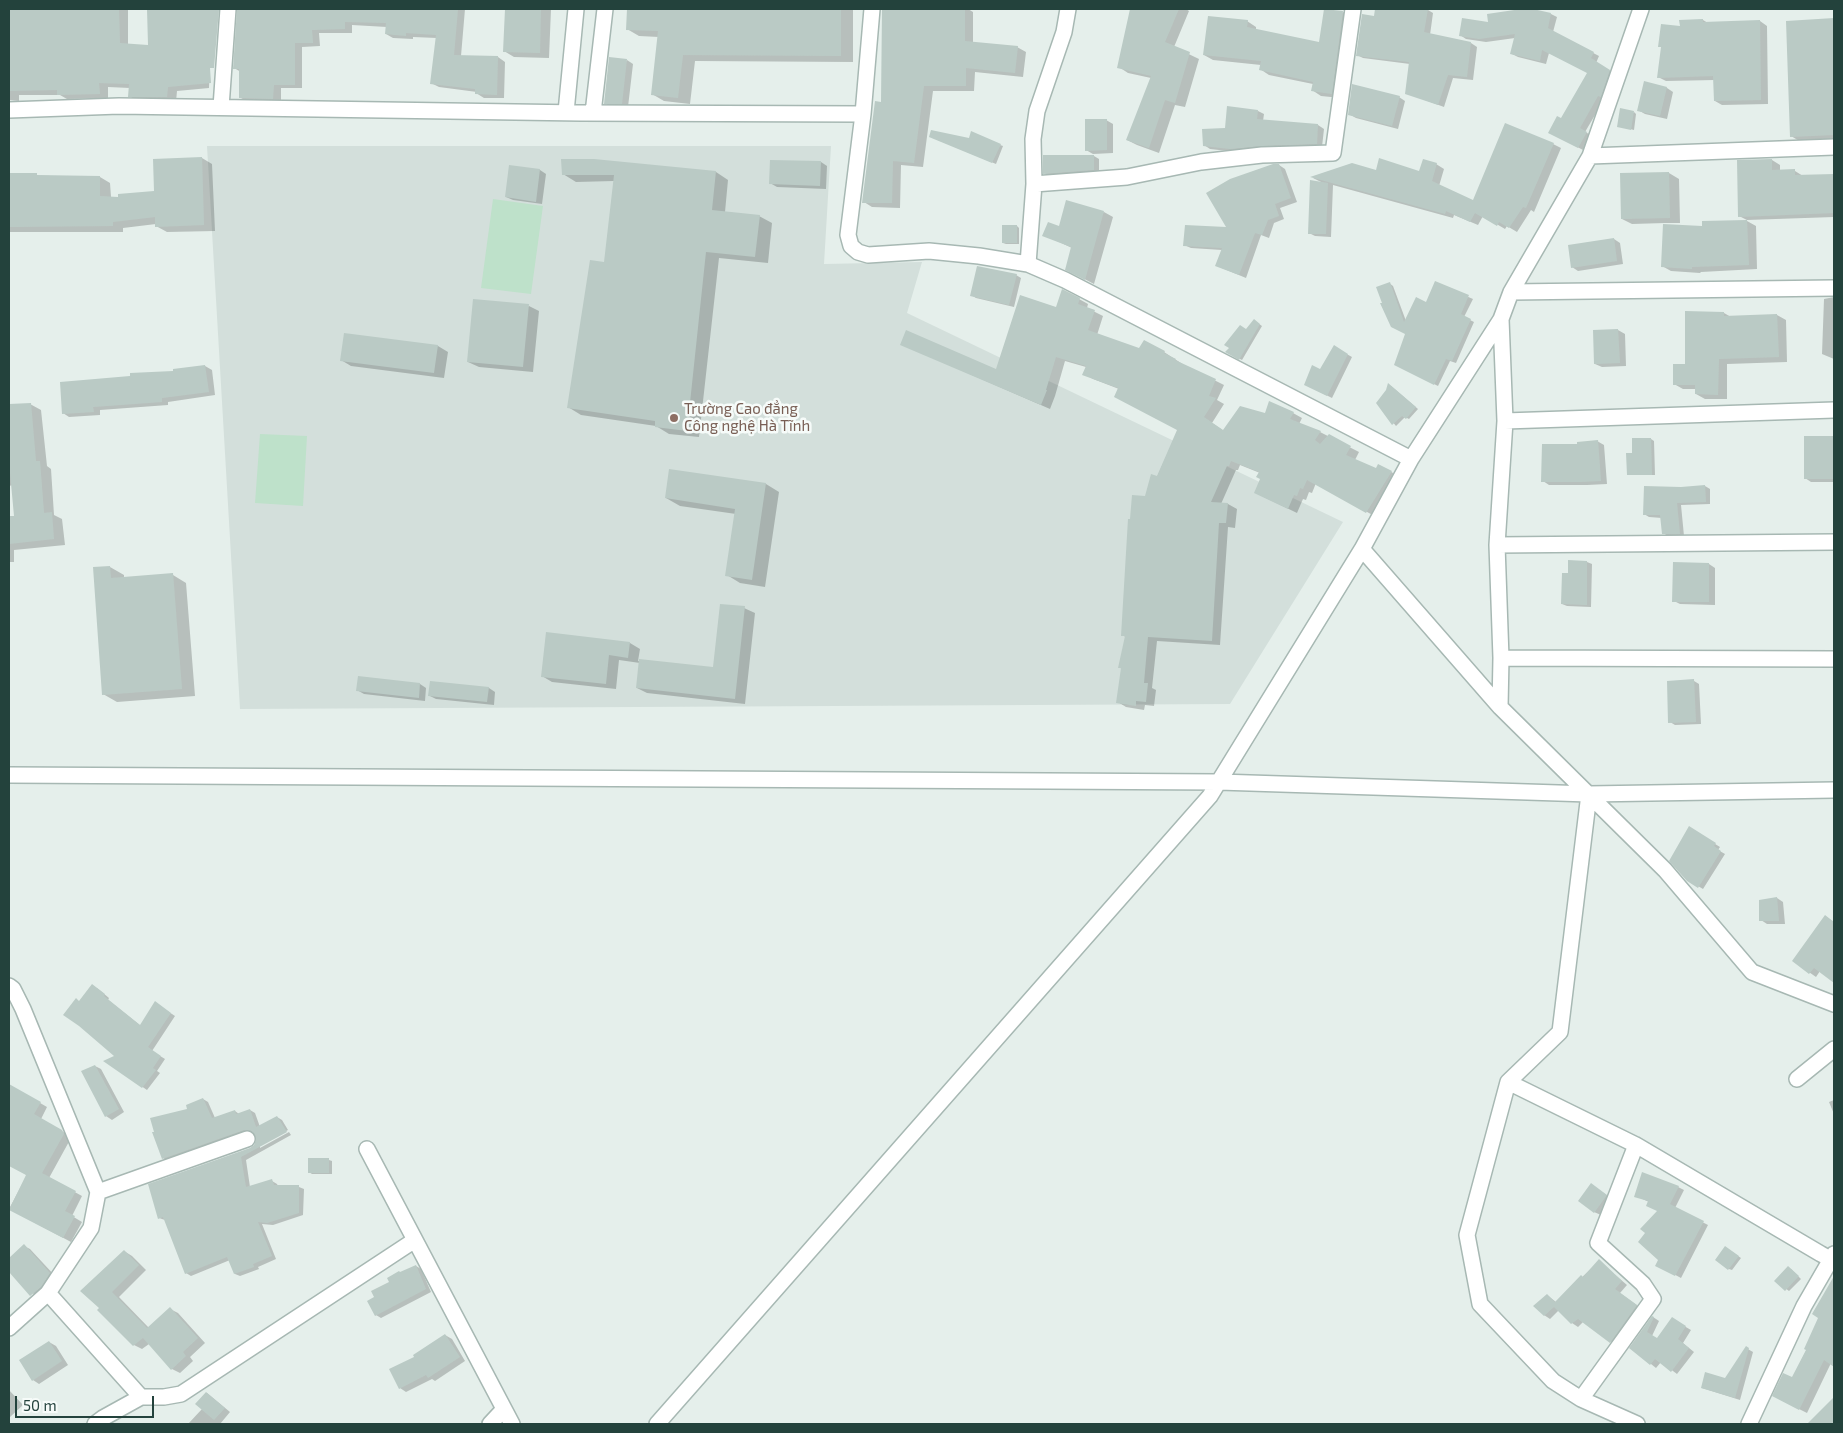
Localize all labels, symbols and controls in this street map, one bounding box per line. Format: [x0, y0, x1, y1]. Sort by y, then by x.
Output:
place label: Trường Cao đẳng Công nghệ Hà Tĩnh [684, 400, 810, 435]
marker: Trường Cao đẳng Công nghệ Hà Tĩnh [668, 412, 680, 424]
scale bar [18, 1386, 156, 1418]
text: 50 m [23, 1396, 57, 1414]

